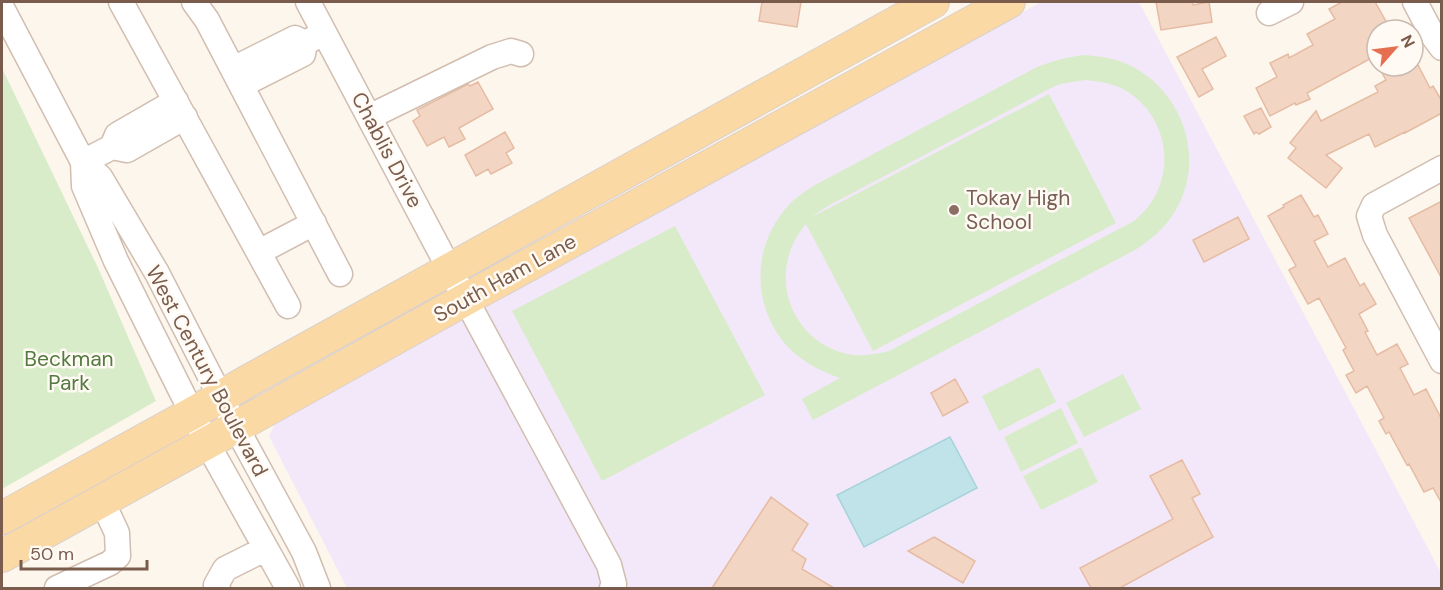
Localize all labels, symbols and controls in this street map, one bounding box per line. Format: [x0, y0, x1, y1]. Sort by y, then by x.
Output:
north arrow [1365, 18, 1425, 78]
text: N [1396, 31, 1420, 51]
street label: Chablis Drive [345, 87, 429, 213]
place label: Tokay High School [966, 184, 1070, 236]
marker: Tokay High School [947, 203, 961, 217]
street label: South Ham Lane [429, 227, 581, 329]
street label: West Century Boulevard [139, 261, 275, 481]
park label: Beckman Park [24, 345, 114, 397]
scale bar [21, 533, 147, 571]
text: 50 m [30, 542, 74, 566]

